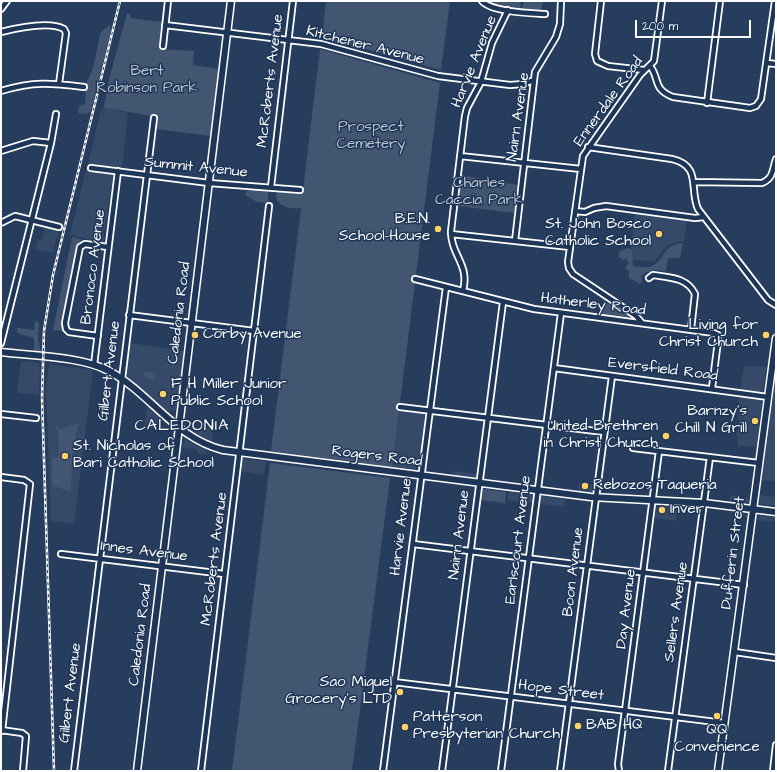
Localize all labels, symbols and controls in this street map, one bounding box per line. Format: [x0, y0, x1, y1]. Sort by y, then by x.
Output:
scale bar [637, 12, 753, 38]
street label: McRoberts Avenue [254, 13, 288, 149]
street label: Harvie Avenue [448, 13, 502, 111]
text: 200 m [642, 18, 678, 35]
street label: Kitchener Avenue [304, 23, 426, 69]
street label: Ennerdale Road [570, 54, 648, 150]
park label: Bert Robinson Park [96, 63, 198, 98]
street label: Nairn Avenue [504, 71, 534, 163]
park label: Prospect Cemetery [336, 119, 406, 154]
street label: Summit Avenue [144, 154, 248, 182]
park label: Charles Caccia Park [435, 175, 523, 210]
street label: Bronoco Avenue [78, 208, 110, 326]
place label: B.E.N. School-House [339, 211, 430, 246]
place label: St. John Bosco Catholic School [545, 216, 651, 251]
marker: B.E.N. School-House [433, 224, 443, 234]
marker: St. John Bosco Catholic School [654, 229, 664, 239]
street label: Caledonia Road [165, 261, 195, 365]
street label: Hatherley Road [539, 290, 647, 320]
place label: Living for Christ Church [659, 317, 758, 352]
street label: Gilbert Avenue [95, 320, 125, 422]
place label: Corby Avenue [203, 326, 302, 344]
marker: Corby Avenue [190, 330, 200, 340]
marker: Living for Christ Church [761, 330, 771, 340]
street label: Eversfield Road [607, 354, 719, 386]
place label: F H Miller Junior Public School [171, 376, 286, 411]
marker: F H Miller Junior Public School [158, 389, 168, 399]
place label: Barnzy's Chill N Grill [675, 403, 747, 438]
marker: Barnzy's Chill N Grill [750, 416, 760, 426]
district label: CALEDONIA [135, 417, 229, 437]
place label: United Brethren in Christ Church [543, 418, 658, 453]
marker: United Brethren in Christ Church [661, 431, 671, 441]
place label: St. Nicholas of Bari Catholic School [73, 438, 214, 473]
street label: Rogers Road [331, 443, 423, 471]
marker: St. Nicholas of Bari Catholic School [60, 451, 70, 461]
street label: Earlscourt Avenue [502, 475, 536, 605]
street label: Harvie Avenue [387, 477, 417, 577]
place label: Rebozos Taqueria [593, 477, 717, 495]
marker: Rebozos Taqueria [580, 481, 590, 491]
street label: Nairn Avenue [446, 489, 474, 581]
street label: McRoberts Avenue [198, 491, 232, 627]
street label: Dufferin Street [718, 496, 750, 610]
place label: Inver [670, 501, 704, 519]
marker: Inver [657, 505, 667, 515]
street label: Boon Avenue [560, 526, 588, 618]
street label: Innes Avenue [99, 538, 189, 566]
street label: Sellers Avenue [661, 561, 693, 663]
street label: Day Avenue [613, 568, 641, 650]
street label: Caledonia Road [126, 583, 156, 687]
street label: Gilbert Avenue [56, 642, 86, 744]
place label: Sao Miguel Grocery's LTD [285, 674, 392, 709]
street label: Hope Street [517, 677, 605, 705]
marker: Sao Miguel Grocery's LTD [395, 687, 405, 697]
place label: Patterson Presbyterian Church [413, 709, 560, 744]
marker: QQ Convenience [712, 711, 722, 721]
place label: BAB HQ [586, 717, 643, 735]
marker: BAB HQ [573, 721, 583, 731]
marker: Patterson Presbyterian Church [400, 722, 410, 732]
place label: QQ Convenience [674, 722, 760, 757]

